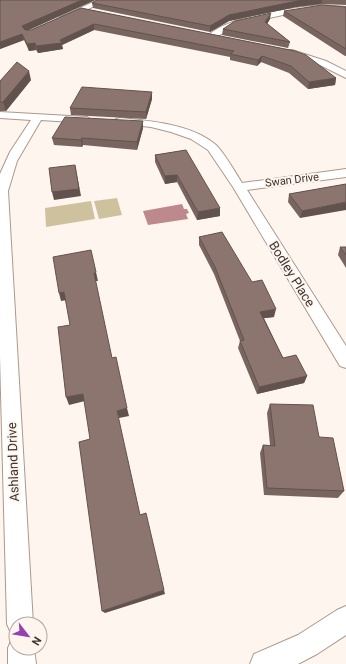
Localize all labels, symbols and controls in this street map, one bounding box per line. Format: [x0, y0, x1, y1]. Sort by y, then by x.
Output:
street label: Swan Drive [264, 170, 320, 190]
street label: Bodley Place [266, 239, 318, 310]
street label: Ashland Drive [4, 422, 22, 502]
north arrow [8, 616, 48, 656]
text: N [28, 634, 44, 648]

